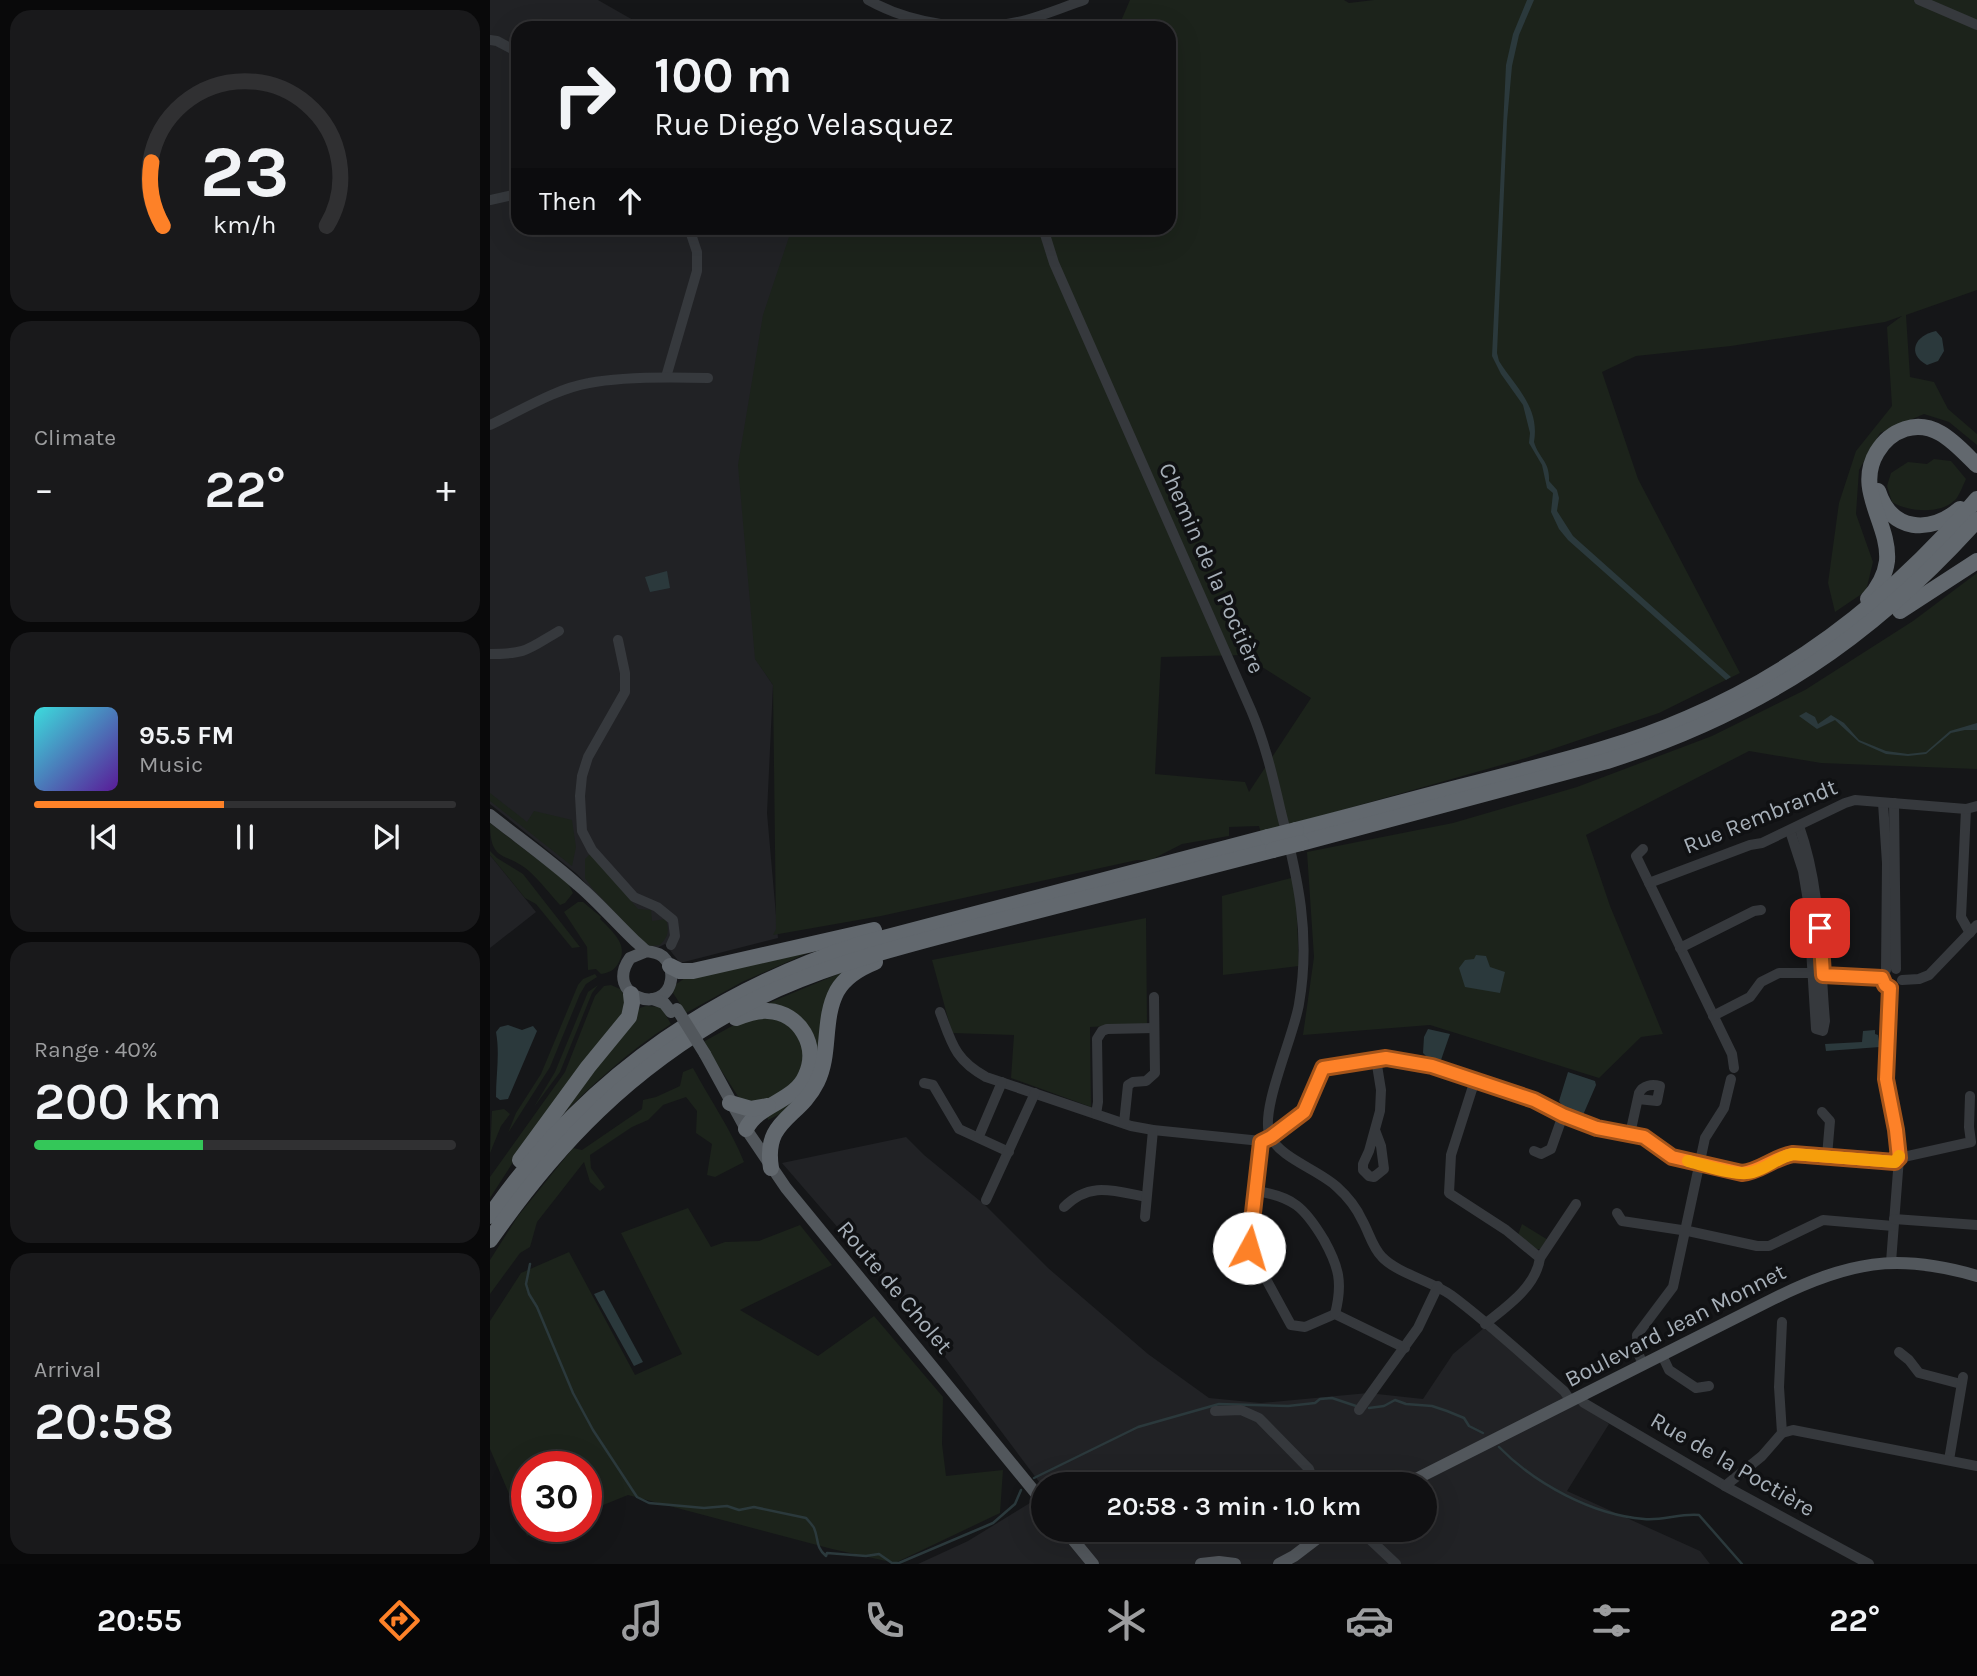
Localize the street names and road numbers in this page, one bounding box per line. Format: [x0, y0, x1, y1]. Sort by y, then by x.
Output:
street label: Chemin de la Poctière [1153, 459, 1270, 678]
street label: Rue Rembrandt [1679, 773, 1841, 860]
street label: Route de Cholet [831, 1215, 958, 1359]
street label: Boulevard Jean Monnet [1560, 1258, 1790, 1393]
street label: Rue de la Poctière [1646, 1406, 1820, 1522]

